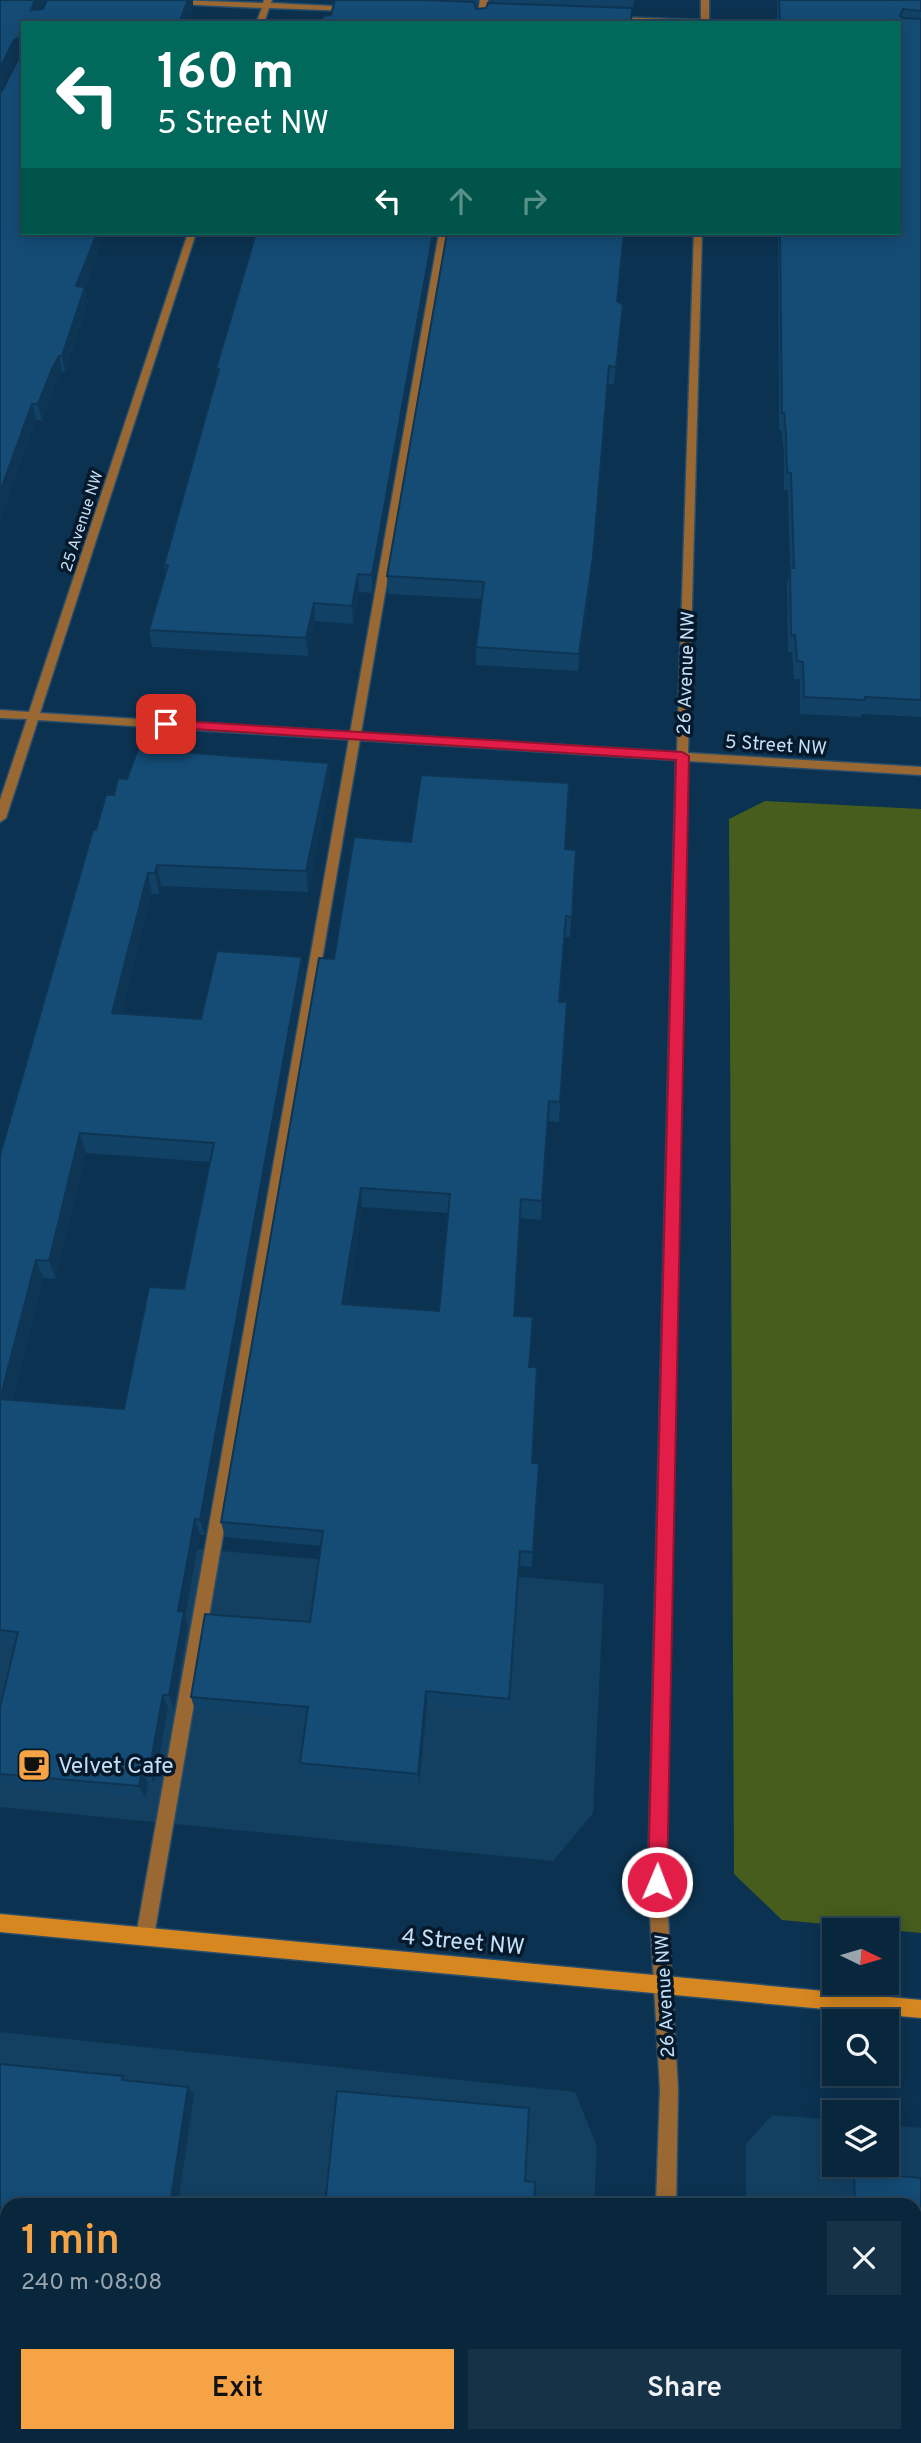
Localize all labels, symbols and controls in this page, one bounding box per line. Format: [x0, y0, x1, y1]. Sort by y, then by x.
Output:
text: 160 m [157, 44, 294, 106]
icon: left [42, 49, 133, 140]
text: 5 Street NW [157, 105, 329, 145]
icon: left [369, 182, 407, 220]
icon: ahead [442, 182, 480, 220]
icon: right [515, 182, 553, 220]
street label: 25 Avenue NW [57, 469, 109, 574]
street label: 26 Avenue NW [673, 611, 701, 735]
pin [136, 694, 196, 754]
icon: arrive [147, 705, 185, 743]
street label: 5 Street NW [724, 730, 828, 762]
cafe icon: Velvet Cafe [15, 1746, 53, 1784]
place label: Velvet Cafe [58, 1753, 174, 1782]
position arrow [620, 1845, 694, 1919]
north arrow [822, 1918, 900, 1995]
map controls [822, 1918, 899, 2177]
street label: 4 Street NW [400, 1924, 526, 1963]
street label: 26 Avenue NW [651, 1933, 681, 2058]
button: search [822, 2009, 899, 2086]
button: layers [822, 2100, 899, 2177]
text: 1 min [21, 2216, 120, 2269]
button: close [827, 2221, 901, 2295]
text: 240 m · 08:08 [21, 2269, 162, 2298]
button: Exit [21, 2349, 454, 2429]
button: Share [468, 2349, 901, 2429]

